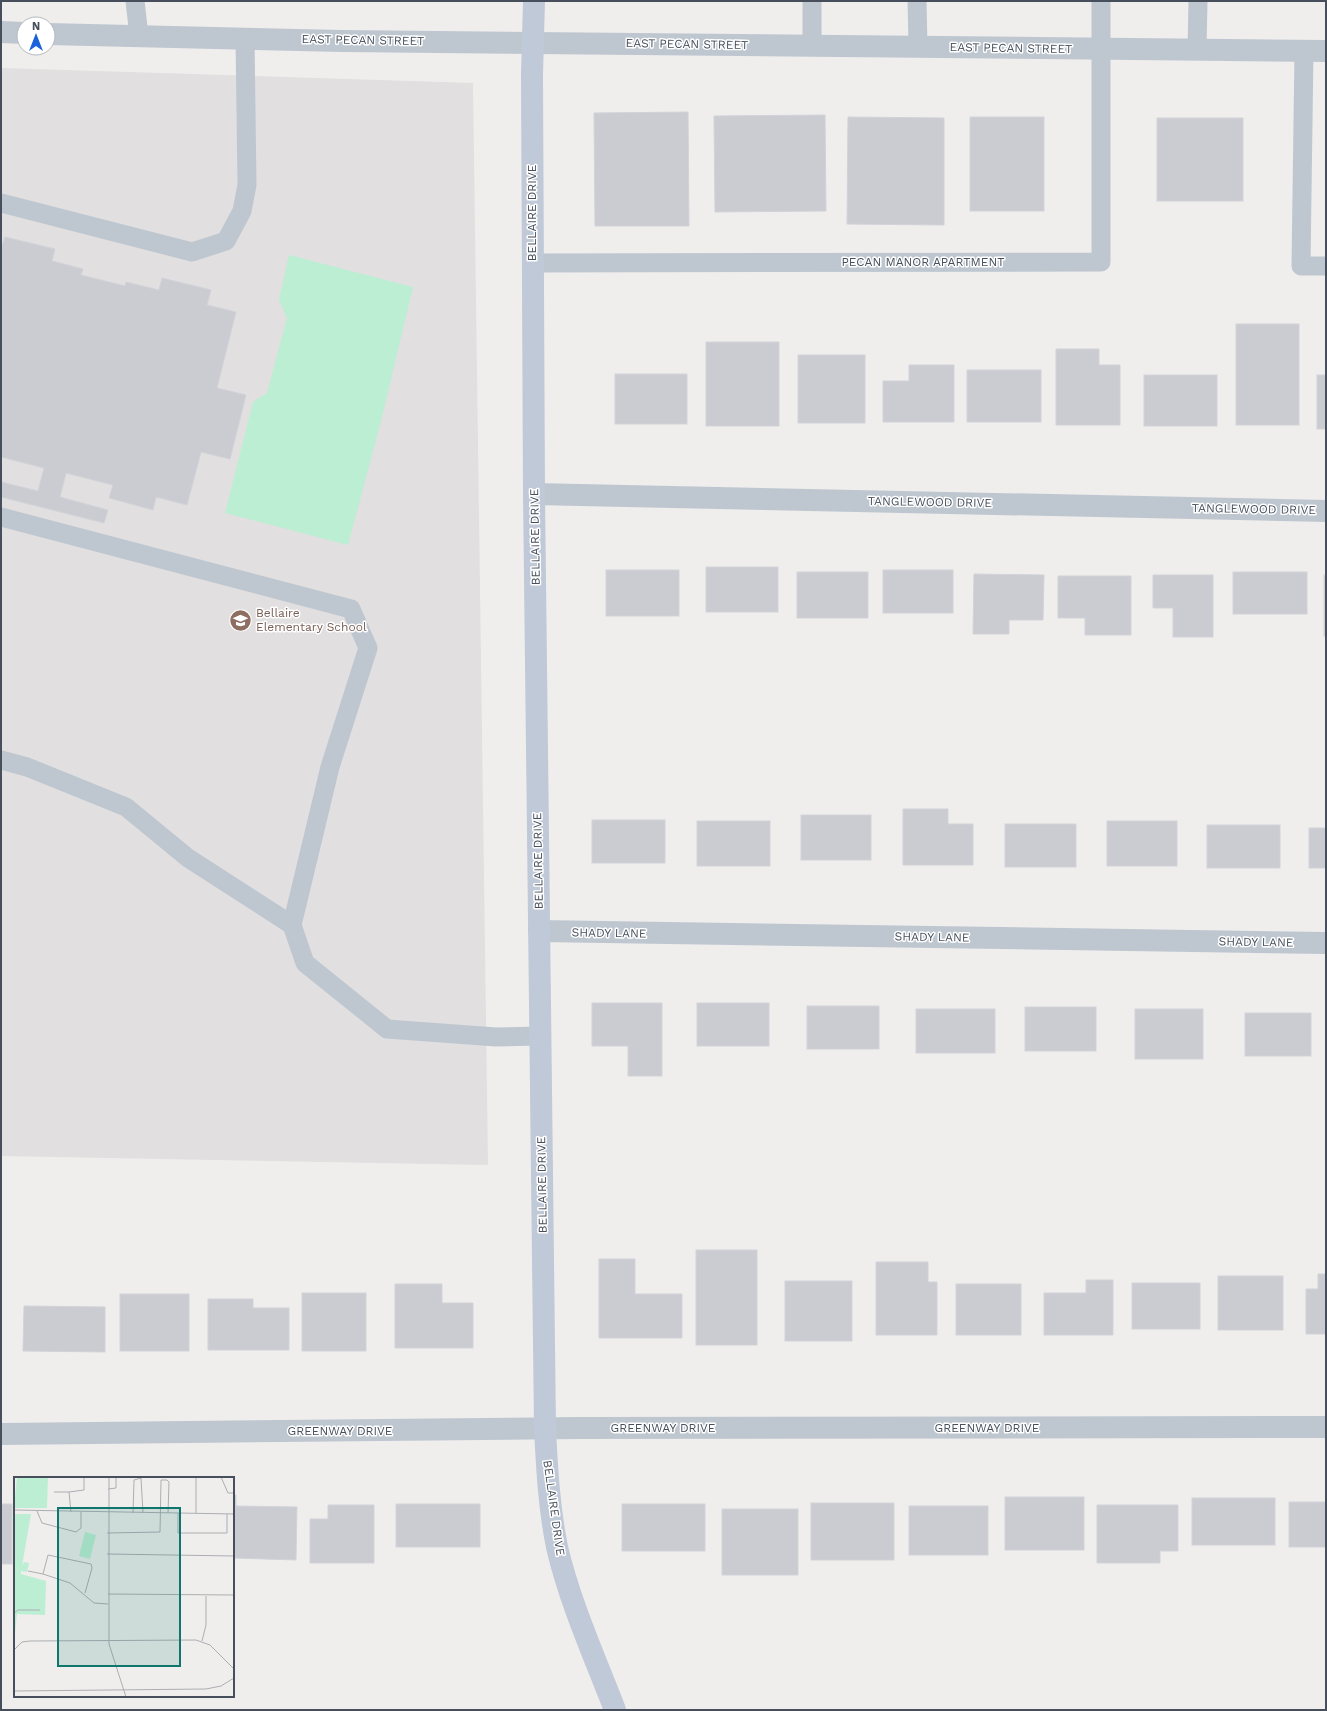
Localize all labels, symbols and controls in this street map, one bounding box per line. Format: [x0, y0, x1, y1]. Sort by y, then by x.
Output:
north arrow [16, 16, 56, 56]
text: N [32, 20, 40, 33]
street label: EAST PECAN STREET [301, 32, 425, 48]
street label: EAST PECAN STREET [625, 36, 749, 52]
street label: EAST PECAN STREET [949, 40, 1073, 56]
street label: BELLAIRE DRIVE [525, 164, 539, 261]
street label: PECAN MANOR APARTMENT [842, 255, 1004, 269]
street label: BELLAIRE DRIVE [527, 488, 543, 585]
street label: TANGLEWOOD DRIVE [868, 494, 993, 510]
street label: TANGLEWOOD DRIVE [1192, 501, 1317, 517]
place label: Bellaire Elementary School [256, 606, 367, 634]
school or university icon: Bellaire Elementary School [228, 607, 254, 633]
street label: BELLAIRE DRIVE [530, 812, 546, 909]
street label: SHADY LANE [571, 925, 647, 941]
street label: SHADY LANE [894, 929, 970, 945]
street label: SHADY LANE [1218, 934, 1294, 950]
street label: BELLAIRE DRIVE [534, 1136, 550, 1233]
street label: GREENWAY DRIVE [610, 1421, 716, 1435]
street label: GREENWAY DRIVE [934, 1421, 1040, 1435]
street label: GREENWAY DRIVE [287, 1424, 393, 1438]
street label: BELLAIRE DRIVE [540, 1459, 568, 1557]
inset map [14, 1477, 234, 1697]

